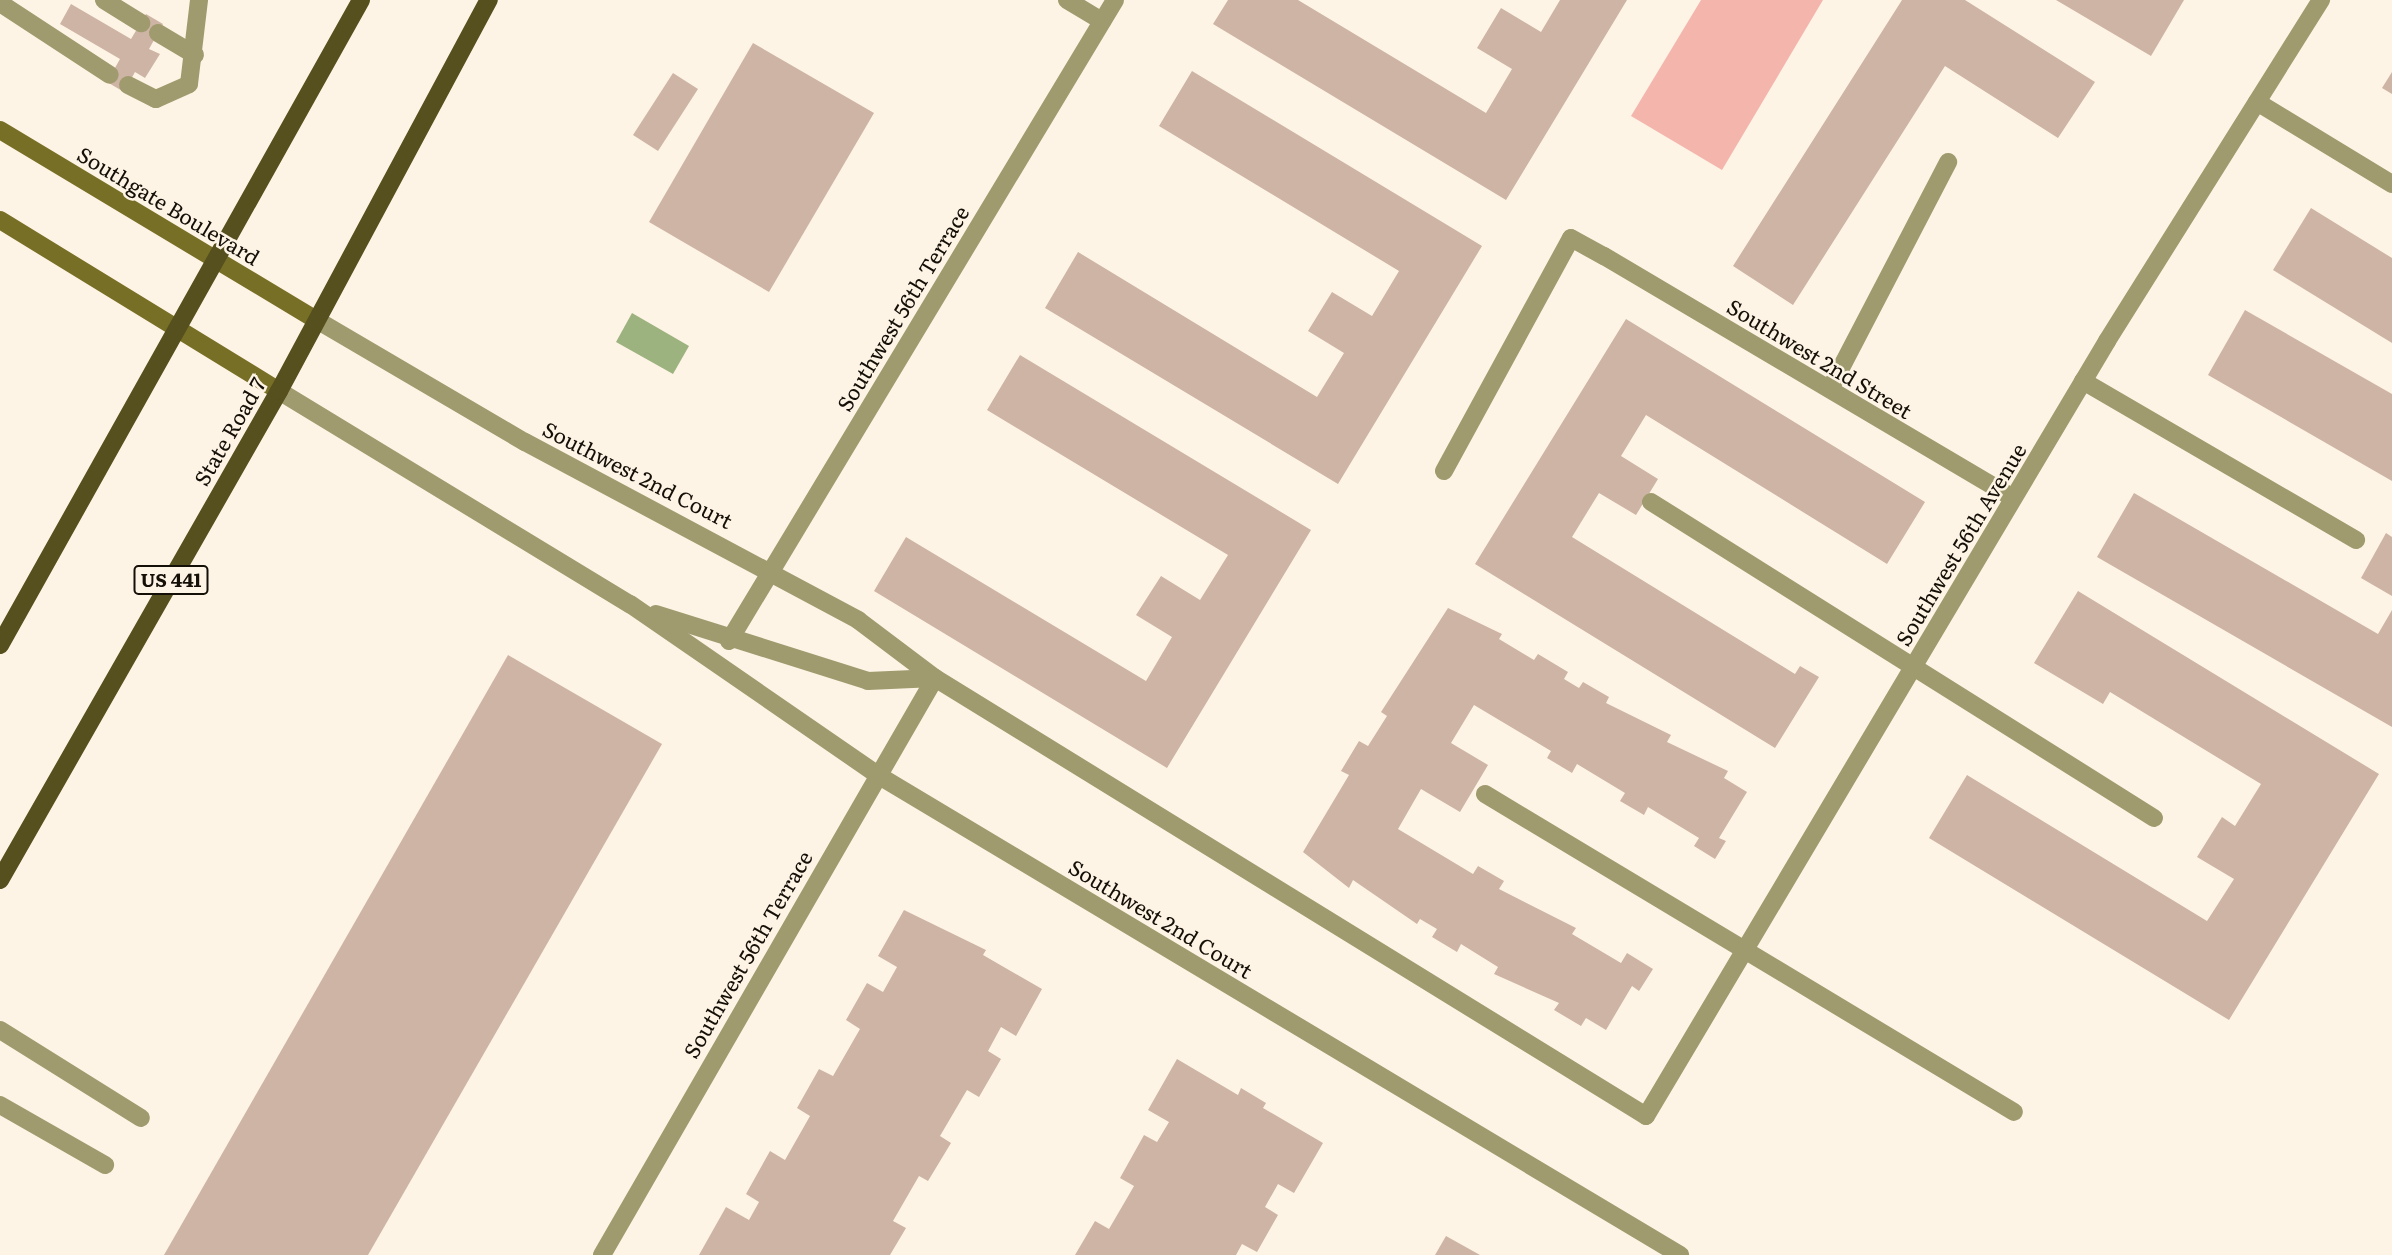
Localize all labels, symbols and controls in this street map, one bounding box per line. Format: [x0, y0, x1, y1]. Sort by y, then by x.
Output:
street label: Southgate Boulevard [73, 141, 265, 269]
street label: Southwest 56th Terrace [831, 201, 973, 415]
street label: Southwest 2nd Street [1723, 293, 1917, 423]
street label: State Road 7 [188, 372, 270, 490]
street label: Southwest 2nd Court [539, 415, 737, 533]
street label: Southwest 56th Avenue [1890, 438, 2030, 650]
road number: US 441 [132, 565, 210, 596]
street label: Southwest 56th Terrace [677, 846, 817, 1062]
street label: Southwest 2nd Court [1065, 853, 1257, 983]

